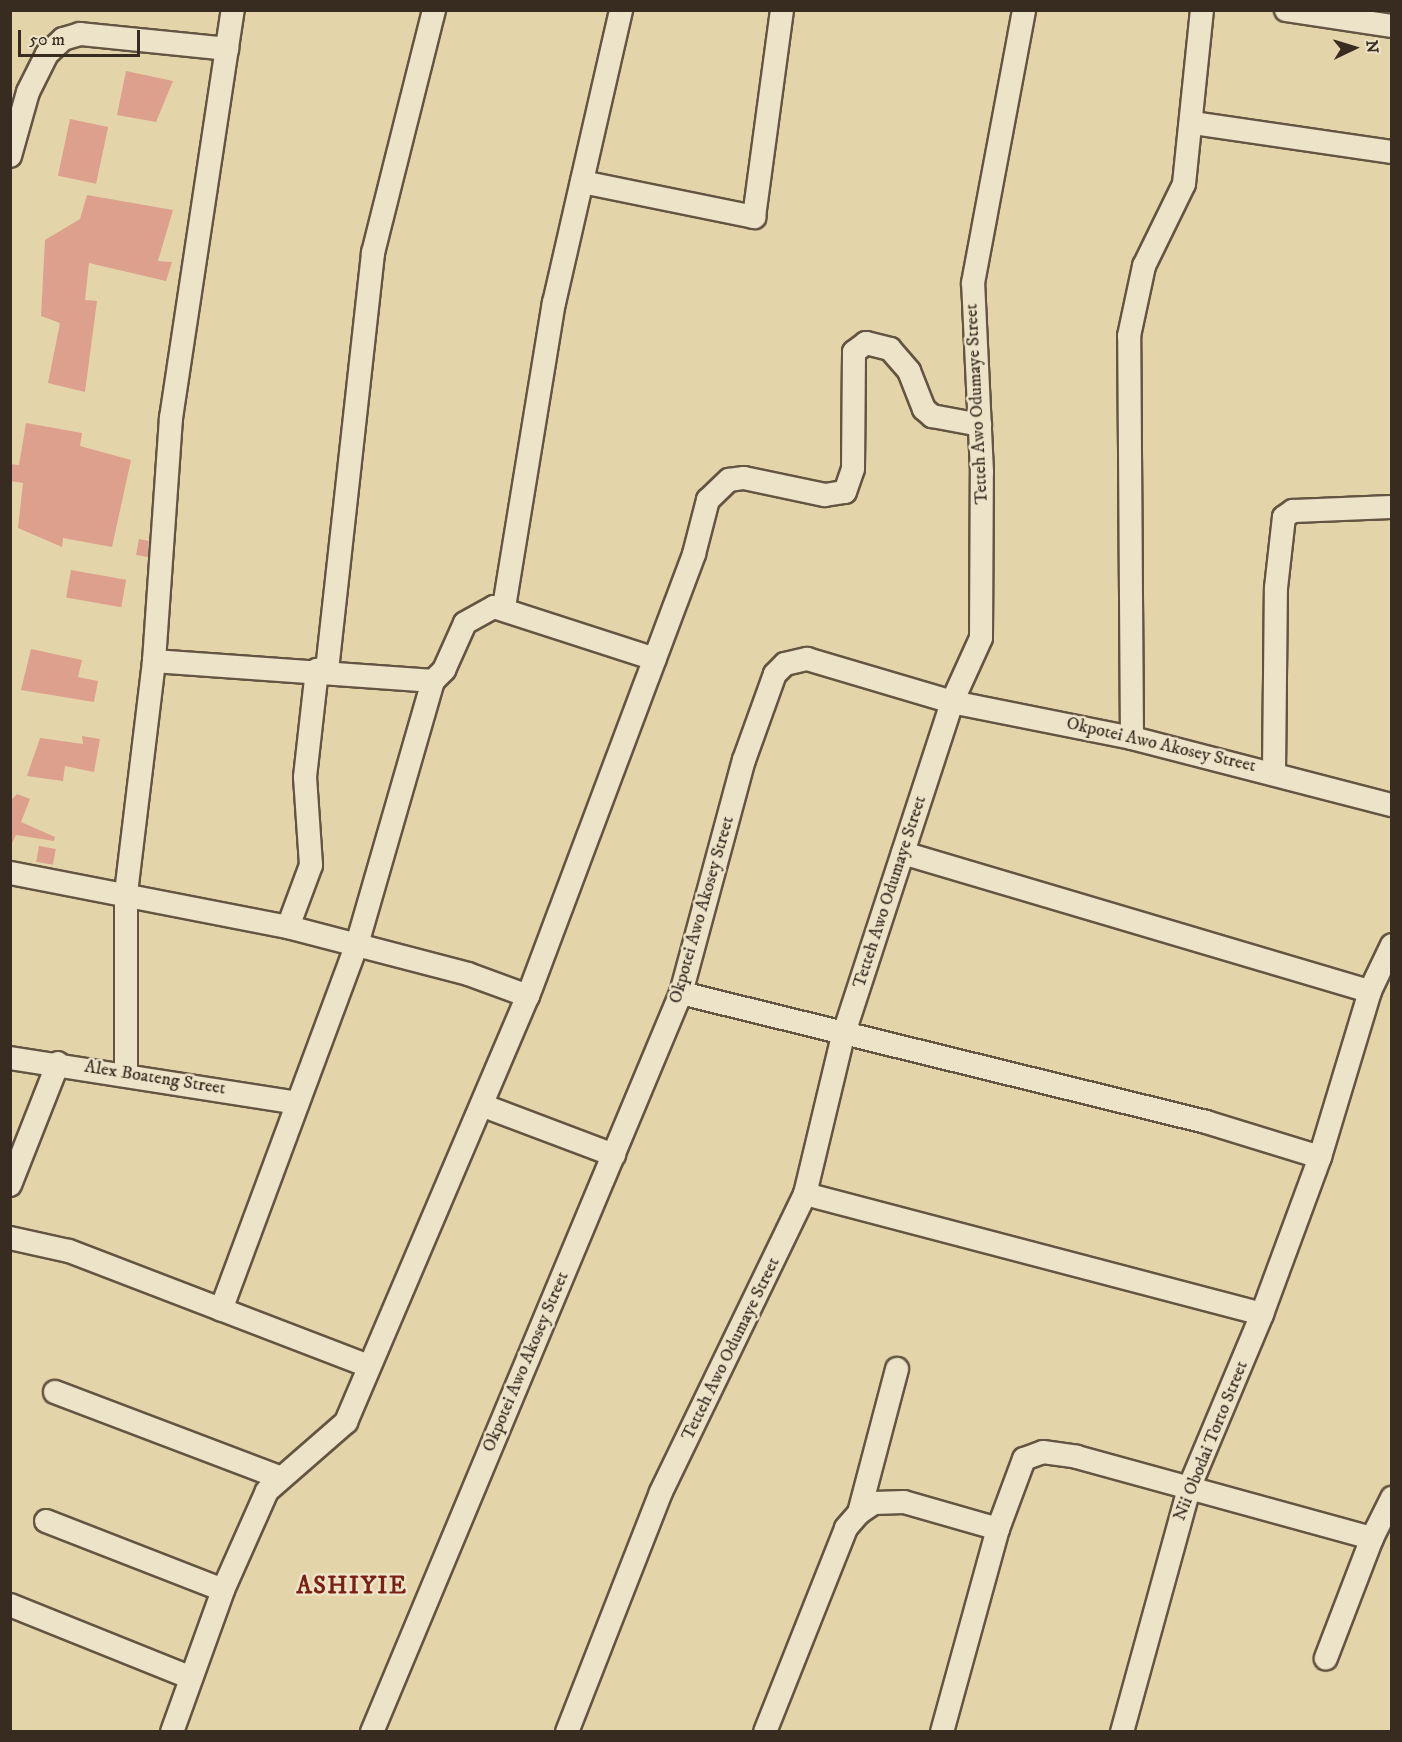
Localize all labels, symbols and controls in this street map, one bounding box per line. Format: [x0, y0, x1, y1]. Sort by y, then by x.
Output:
scale bar [21, 18, 142, 56]
north arrow [1324, 18, 1384, 78]
text: 50 m [29, 29, 65, 51]
text: N [1362, 39, 1382, 54]
street label: Tetteh Awo Odumaye Street [961, 303, 993, 505]
street label: Okpotei Awo Akosey Street [1064, 713, 1258, 777]
street label: Tetteh Awo Odumaye Street [849, 793, 931, 991]
street label: Okpotei Awo Akosey Street [665, 814, 739, 1006]
street label: Alex Boateng Street [83, 1056, 227, 1100]
street label: Tetteh Awo Odumaye Street [677, 1254, 785, 1444]
street label: Okpotei Awo Akosey Street [478, 1269, 574, 1455]
street label: Nii Obodai Torto Street [1169, 1358, 1253, 1524]
district label: ASHIYIE [297, 1573, 407, 1601]

